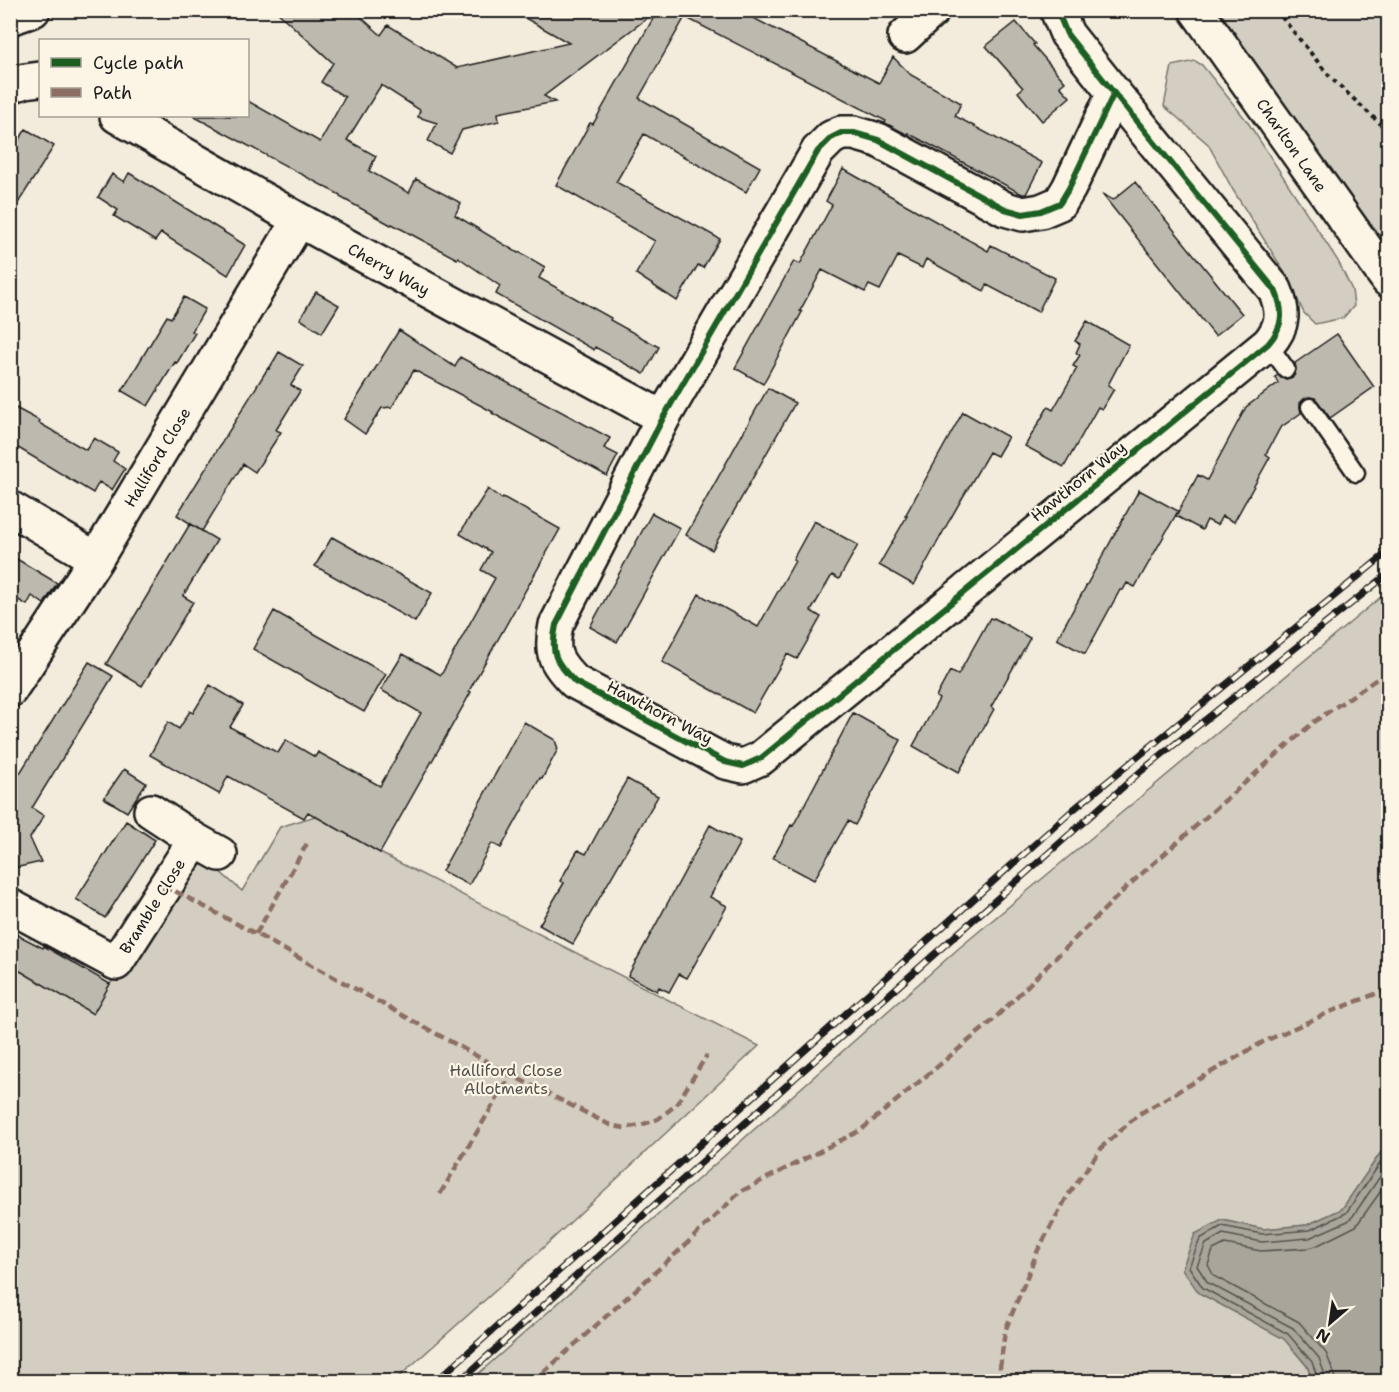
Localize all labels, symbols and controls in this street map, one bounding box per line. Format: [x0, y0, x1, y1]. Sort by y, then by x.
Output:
legend [39, 39, 249, 117]
text: Cycle path [93, 51, 184, 75]
text: Path [93, 81, 132, 105]
street label: Charlton Lane [1252, 94, 1332, 196]
street label: Cherry Way [344, 238, 433, 301]
street label: Halliford Close [119, 403, 196, 511]
street label: Hawthorn Way [1026, 436, 1130, 526]
street label: Hawthorn Way [603, 676, 716, 749]
street label: Bramble Close [115, 855, 190, 958]
park label: Halliford Close Allotments [449, 1060, 563, 1099]
north arrow [1300, 1293, 1360, 1353]
text: N [1312, 1323, 1334, 1348]

